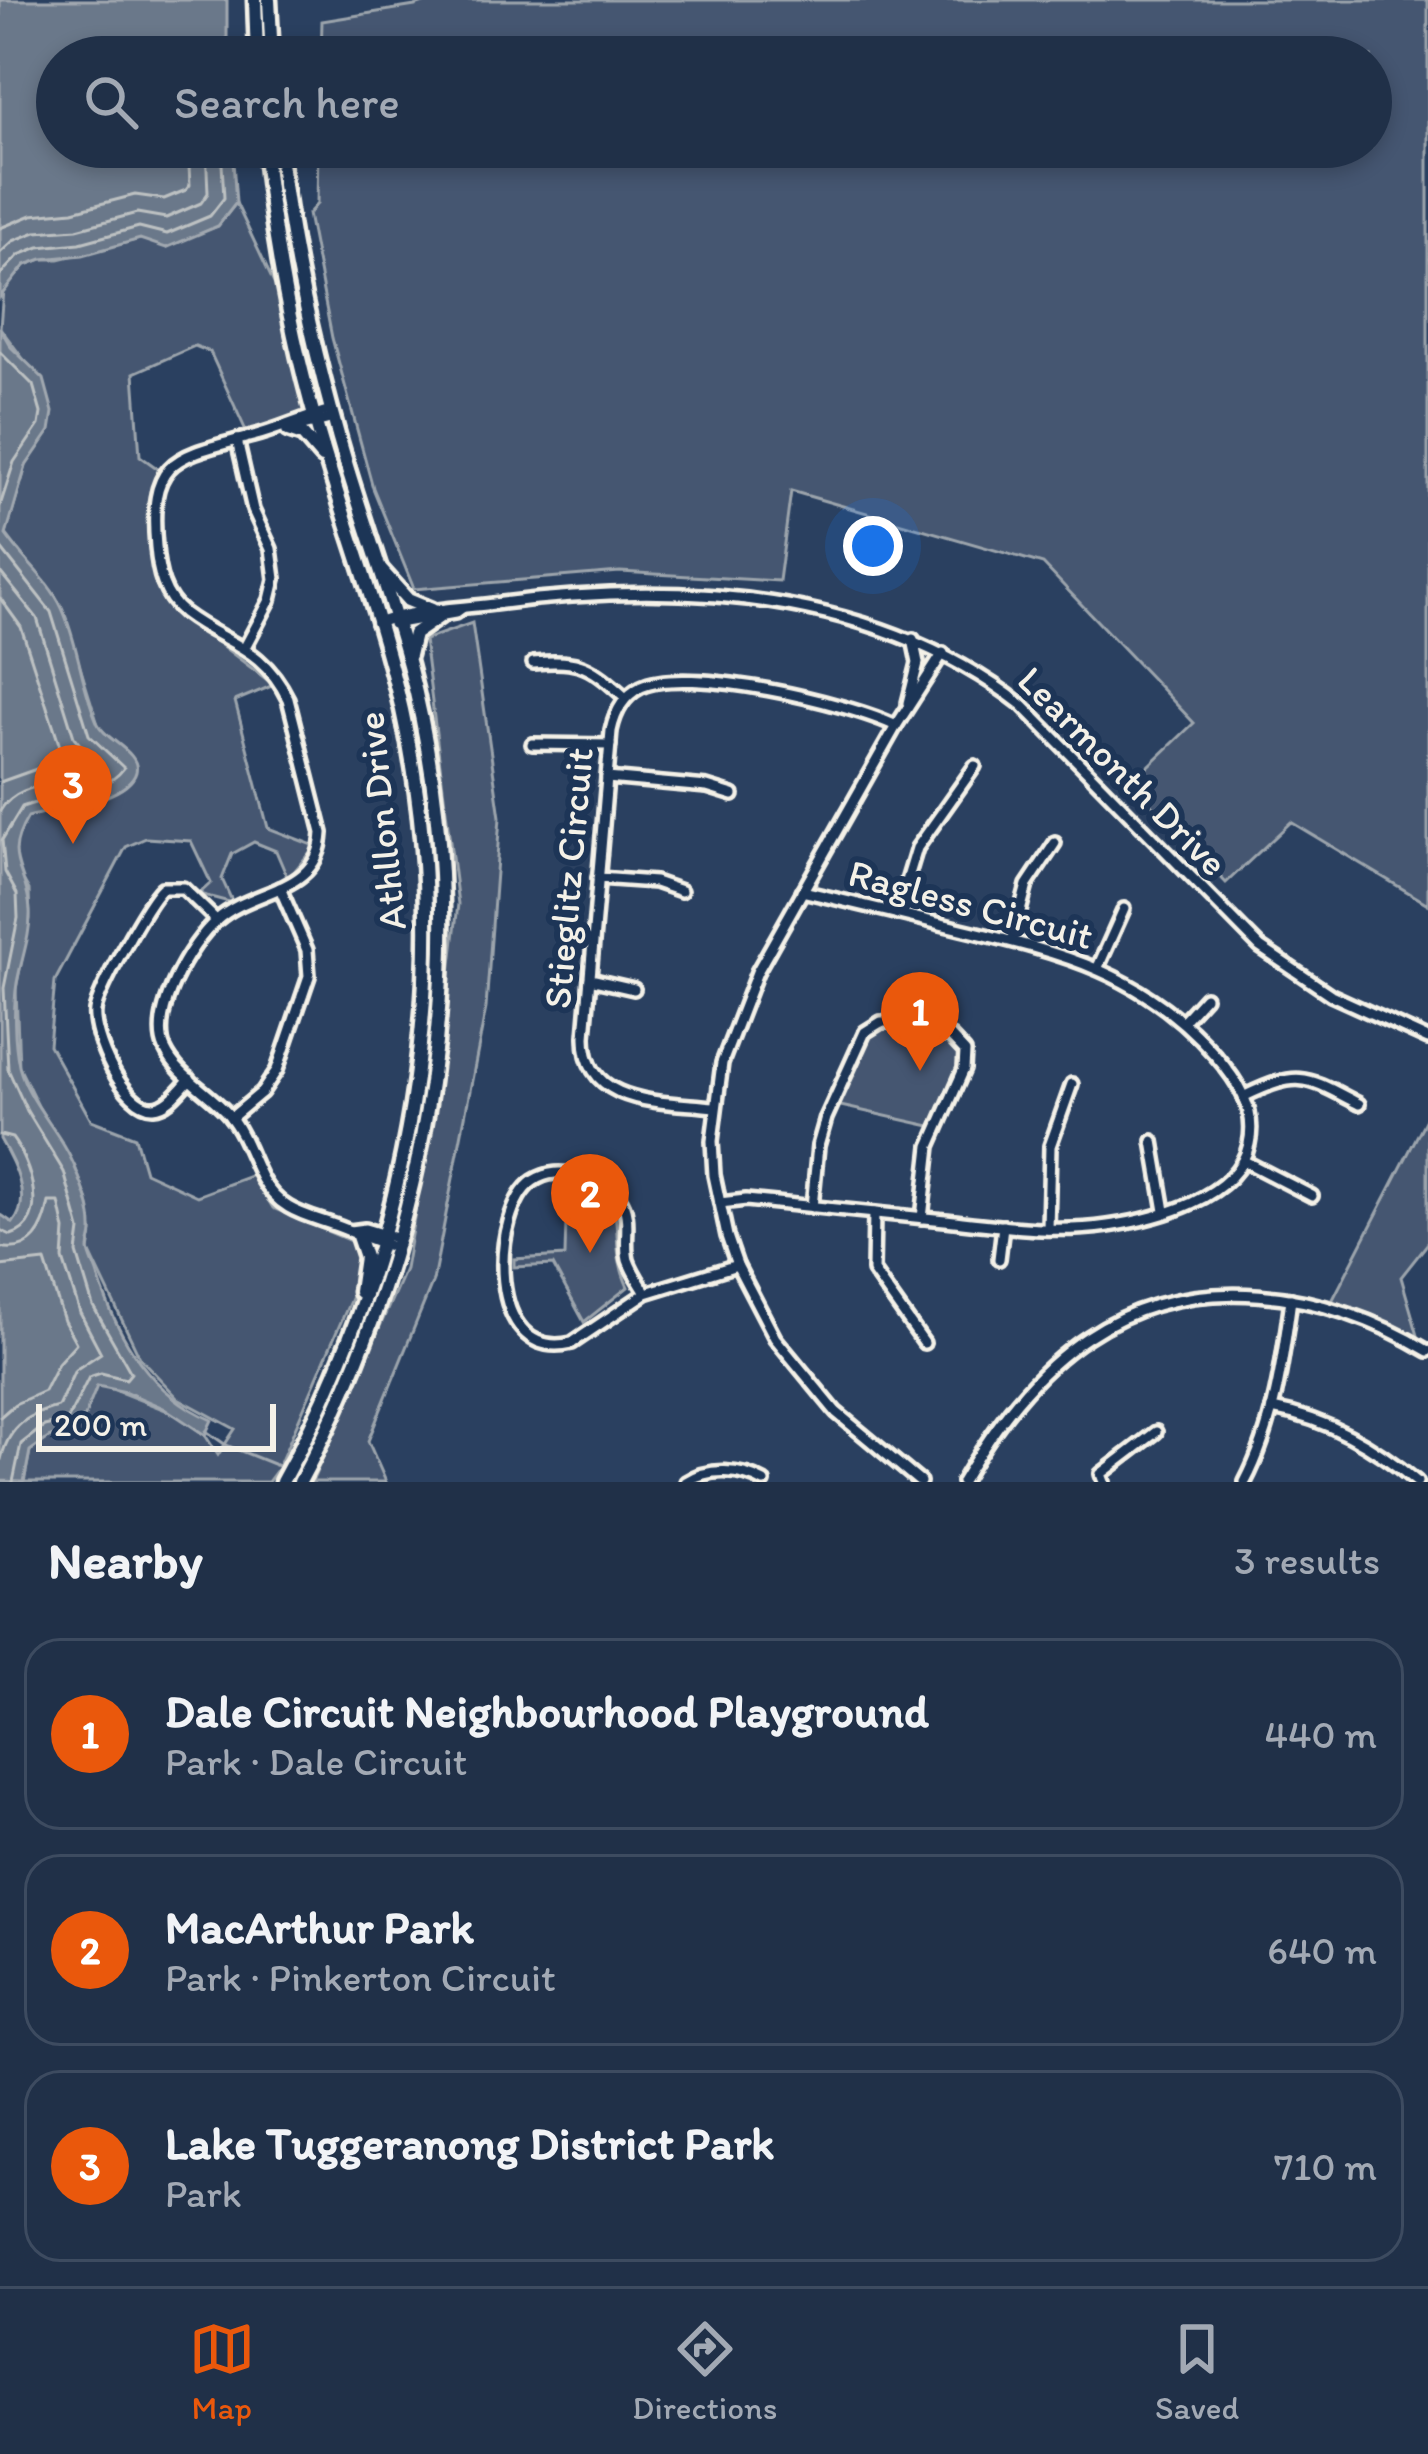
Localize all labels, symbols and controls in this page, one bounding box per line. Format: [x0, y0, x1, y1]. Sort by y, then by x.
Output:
search box [36, 36, 1392, 168]
icon: search [78, 69, 144, 135]
text: Search here [174, 75, 400, 129]
your location [843, 516, 903, 576]
street label: Learmonth Drive [1008, 656, 1238, 886]
street label: Athllon Drive [346, 709, 416, 933]
pin: 3 [34, 745, 112, 844]
street label: Stieglitz Circuit [533, 746, 603, 1010]
street label: Ragless Circuit [844, 849, 1098, 959]
pin: 1 [881, 972, 959, 1071]
pin: 2 [551, 1154, 629, 1253]
scale bar [36, 1398, 276, 1451]
text: 200 m [54, 1405, 147, 1444]
text: Nearby [48, 1530, 203, 1591]
text: 3 results [1234, 1537, 1380, 1584]
text: Dale Circuit Neighbourhood Playground [165, 1684, 929, 1738]
text: 1 [81, 1711, 99, 1758]
text: 440 m [1265, 1711, 1377, 1758]
text: Park · Dale Circuit [165, 1738, 467, 1785]
text: MacArthur Park [165, 1900, 474, 1954]
text: 2 [80, 1927, 100, 1974]
text: 640 m [1267, 1927, 1377, 1974]
text: Park · Pinkerton Circuit [165, 1954, 555, 2001]
text: Lake Tuggeranong District Park [165, 2116, 774, 2170]
text: 3 [79, 2143, 101, 2190]
text: 710 m [1274, 2143, 1377, 2190]
text: Park [165, 2170, 242, 2217]
tab: Map [189, 2316, 255, 2427]
tab: Directions [632, 2316, 777, 2427]
tab: Saved [1155, 2316, 1239, 2427]

